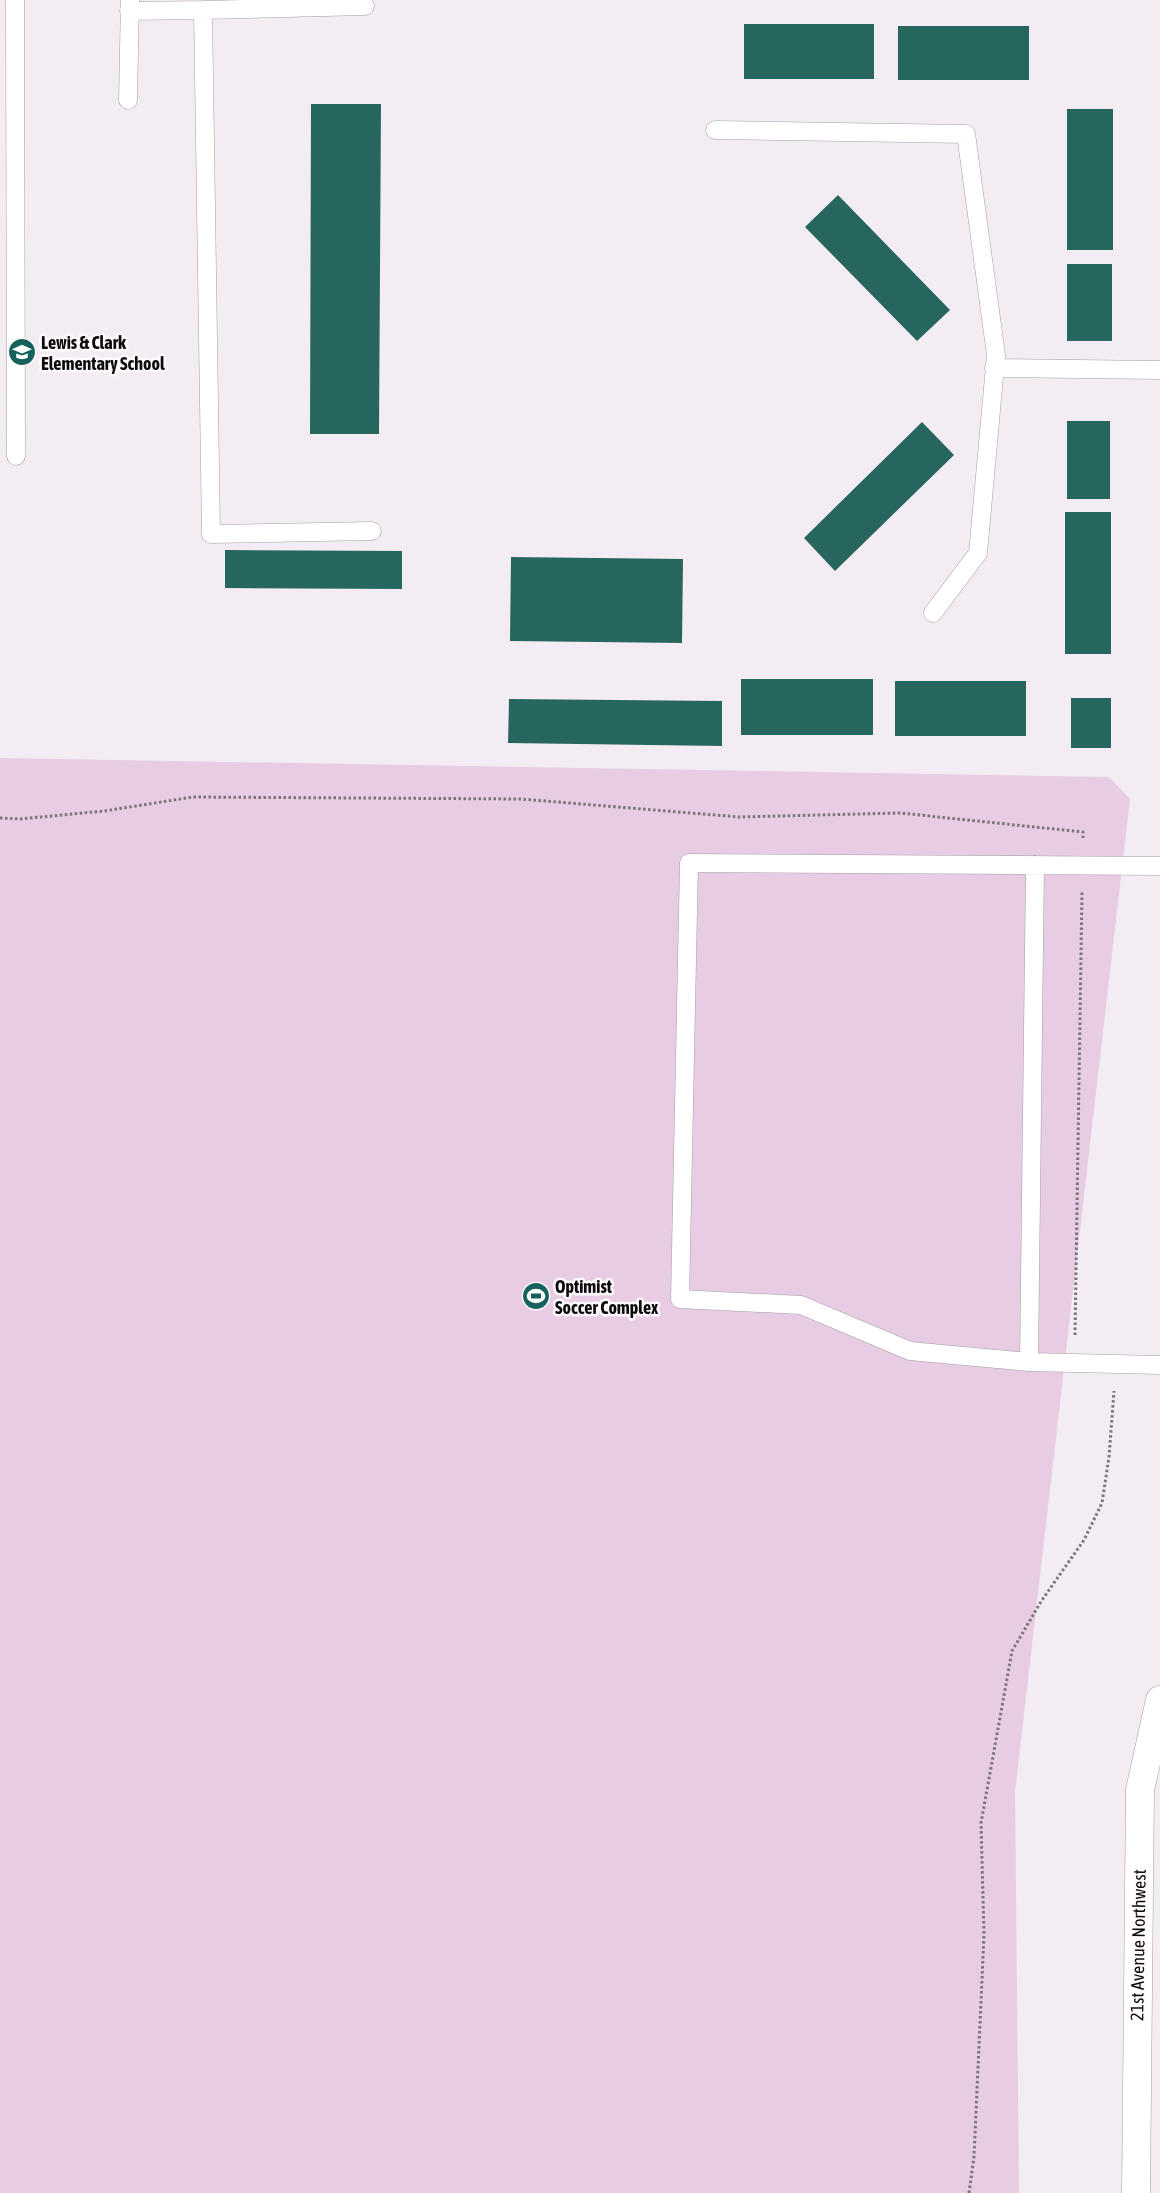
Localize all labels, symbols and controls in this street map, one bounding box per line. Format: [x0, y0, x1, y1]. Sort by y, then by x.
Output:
place label: Lewis & Clark Elementary School [41, 332, 165, 374]
school or university icon: Lewis & Clark Elementary School [7, 337, 37, 367]
place label: Optimist Soccer Complex [555, 1276, 659, 1318]
sports icon: Optimist Soccer Complex [521, 1281, 551, 1311]
street label: 21st Avenue Northwest [1126, 1869, 1150, 2021]

